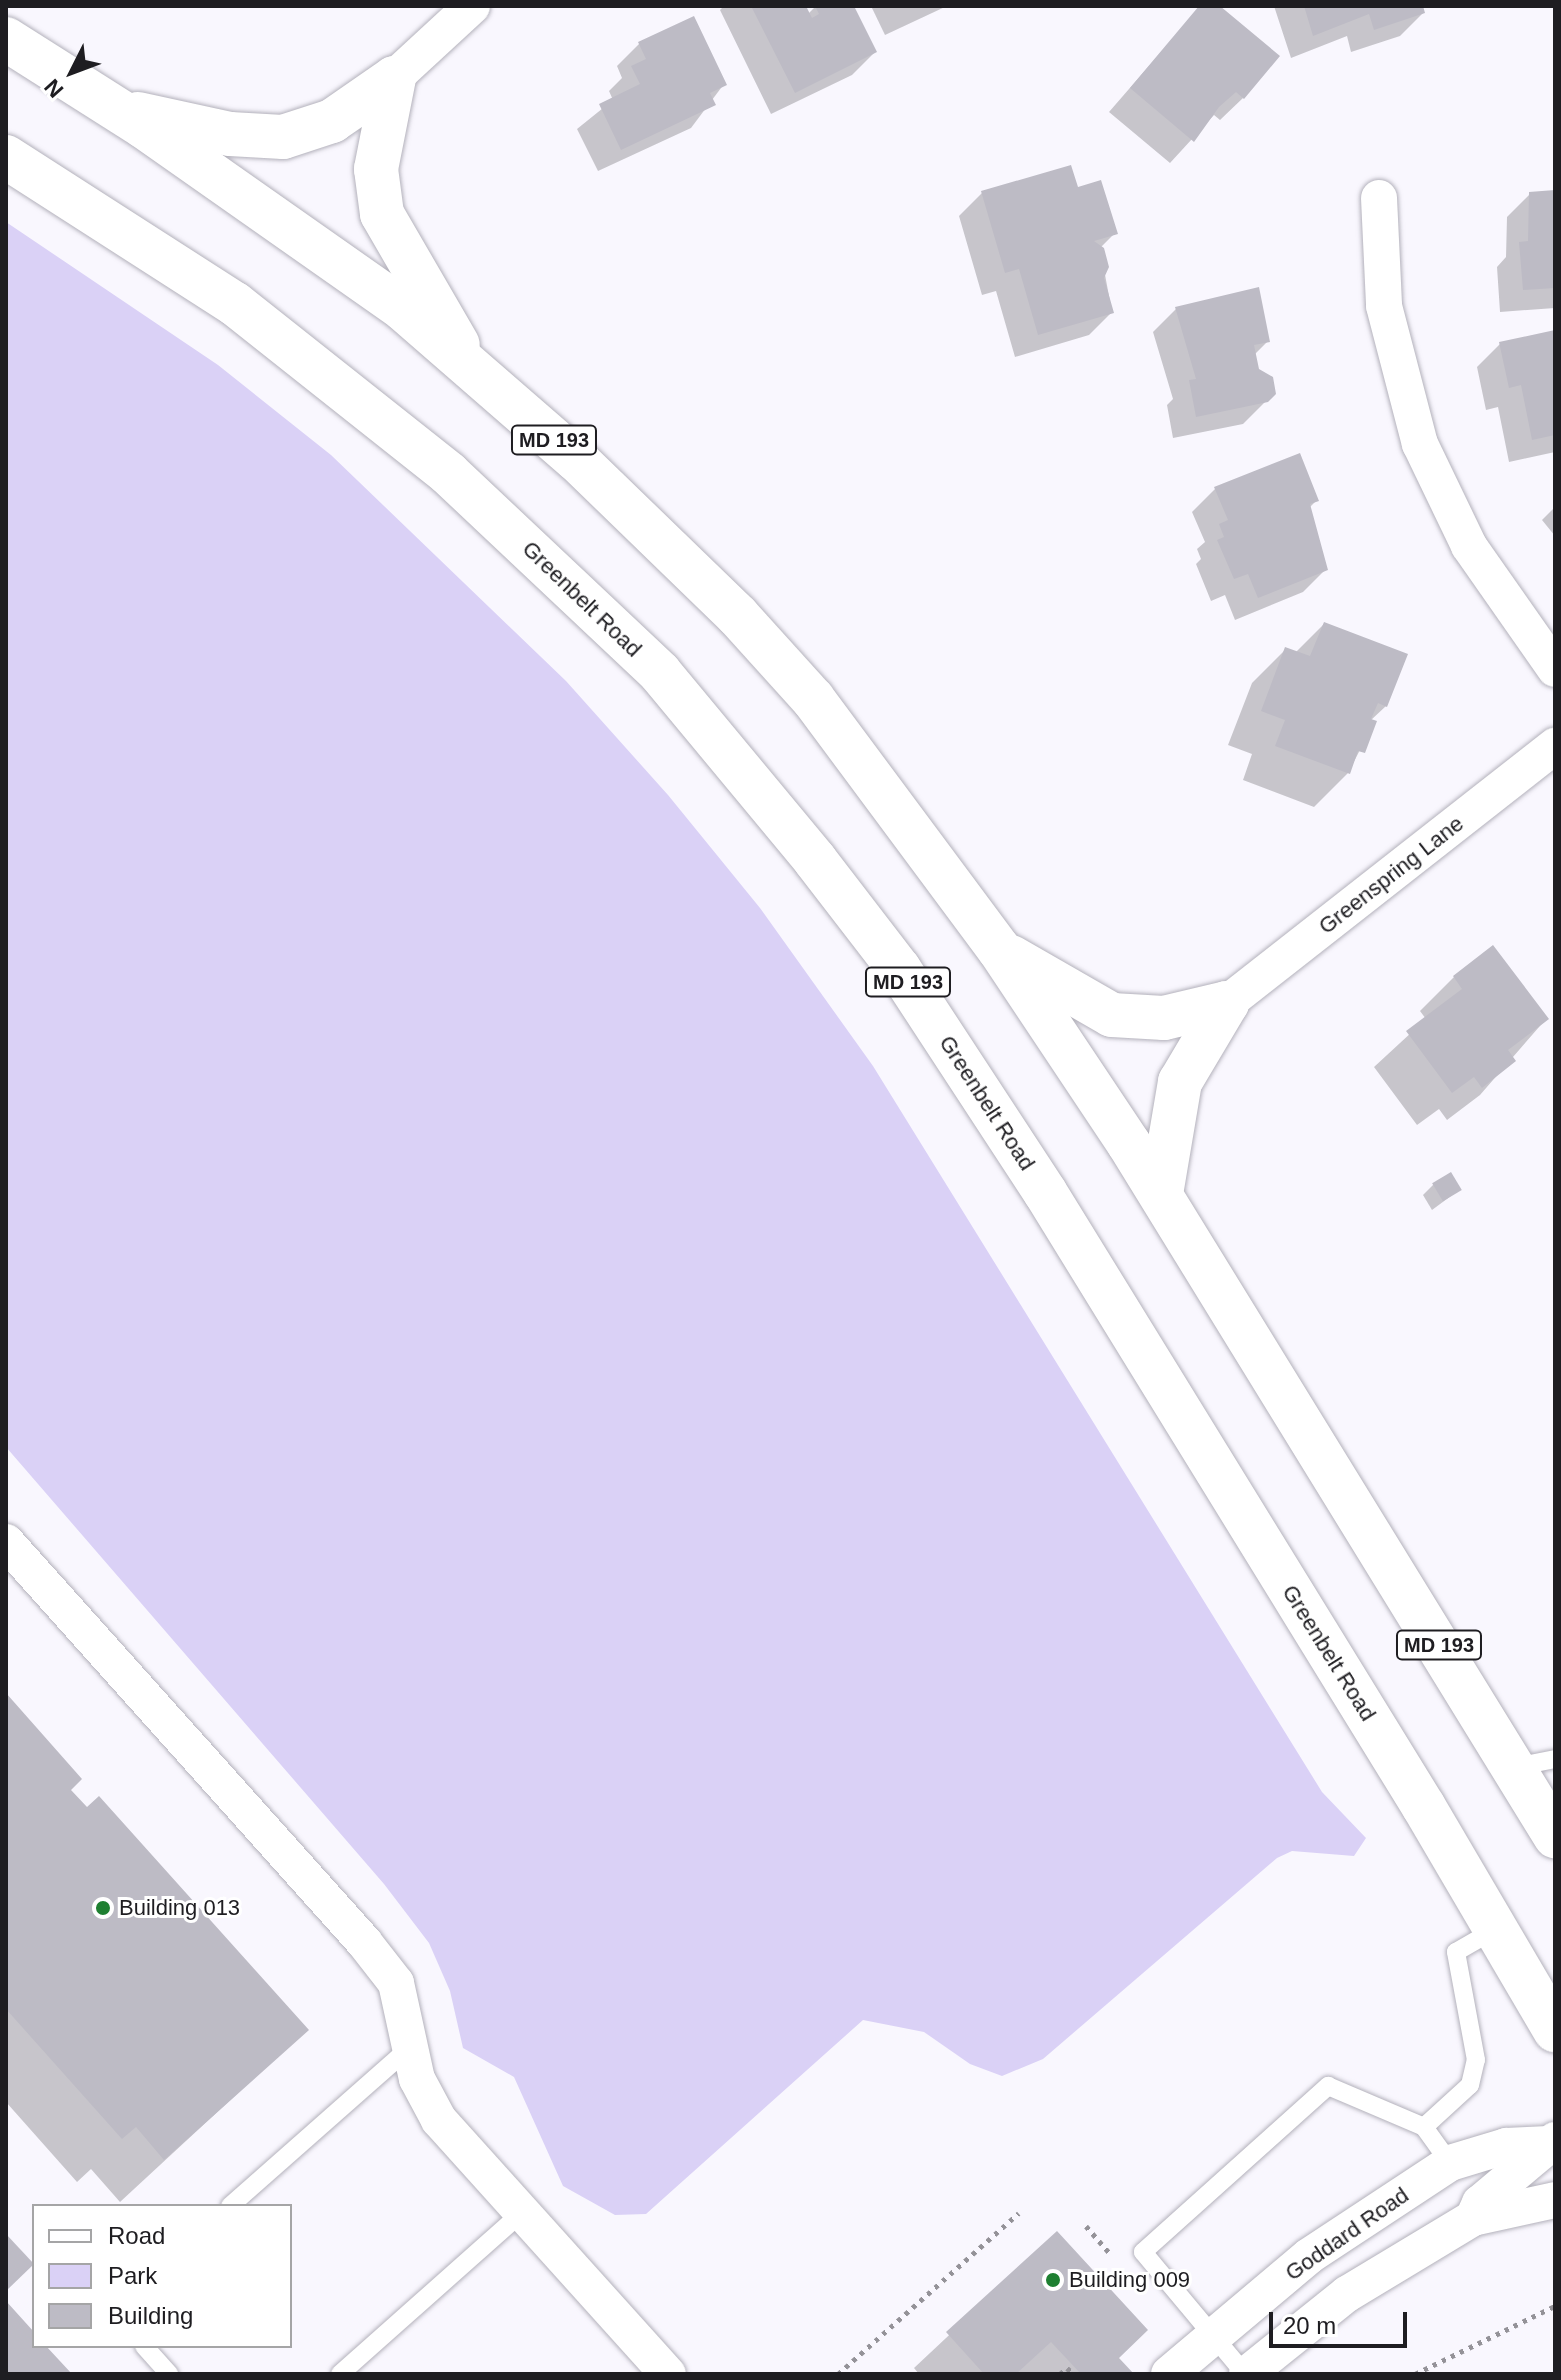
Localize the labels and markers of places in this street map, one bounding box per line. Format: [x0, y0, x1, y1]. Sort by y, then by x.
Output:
place label: Building 013 [119, 1895, 240, 1921]
marker: Building 013 [94, 1899, 112, 1917]
place label: Building 009 [1069, 2267, 1190, 2293]
marker: Building 009 [1044, 2271, 1062, 2289]

